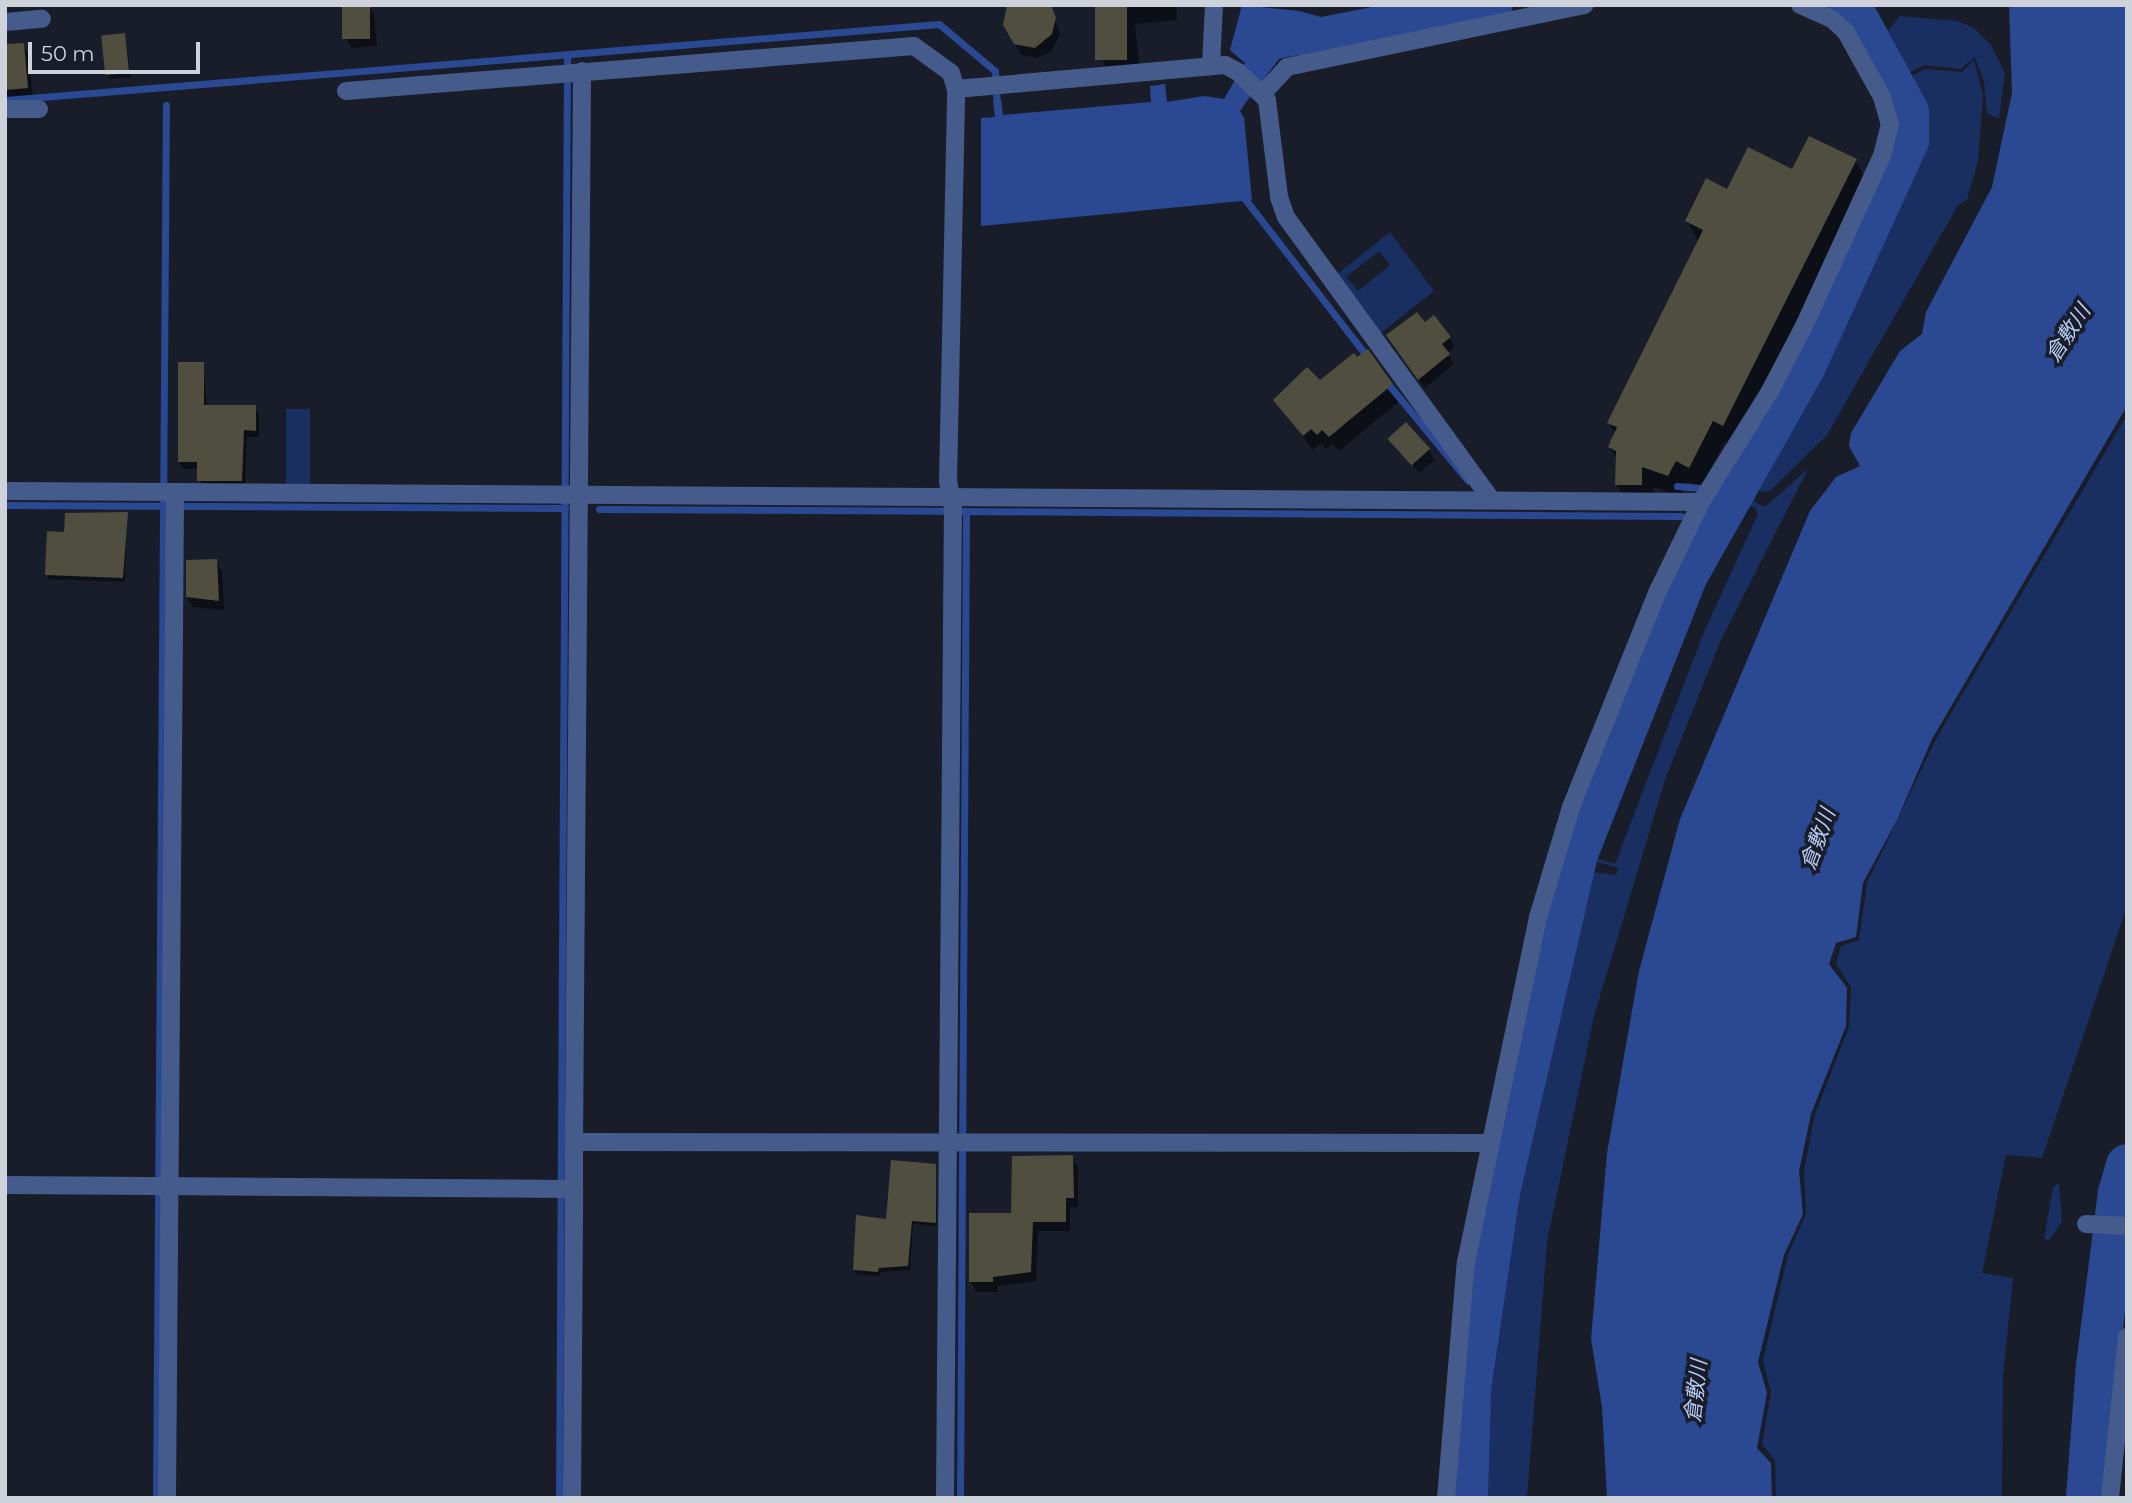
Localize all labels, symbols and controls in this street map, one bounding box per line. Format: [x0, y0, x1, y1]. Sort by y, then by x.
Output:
scale bar [32, 28, 203, 72]
text: 50 m [41, 41, 95, 66]
water label: 倉敷川 [2040, 300, 2096, 366]
water label: 倉敷川 [1795, 805, 1841, 873]
water label: 倉敷川 [1680, 1358, 1712, 1424]

